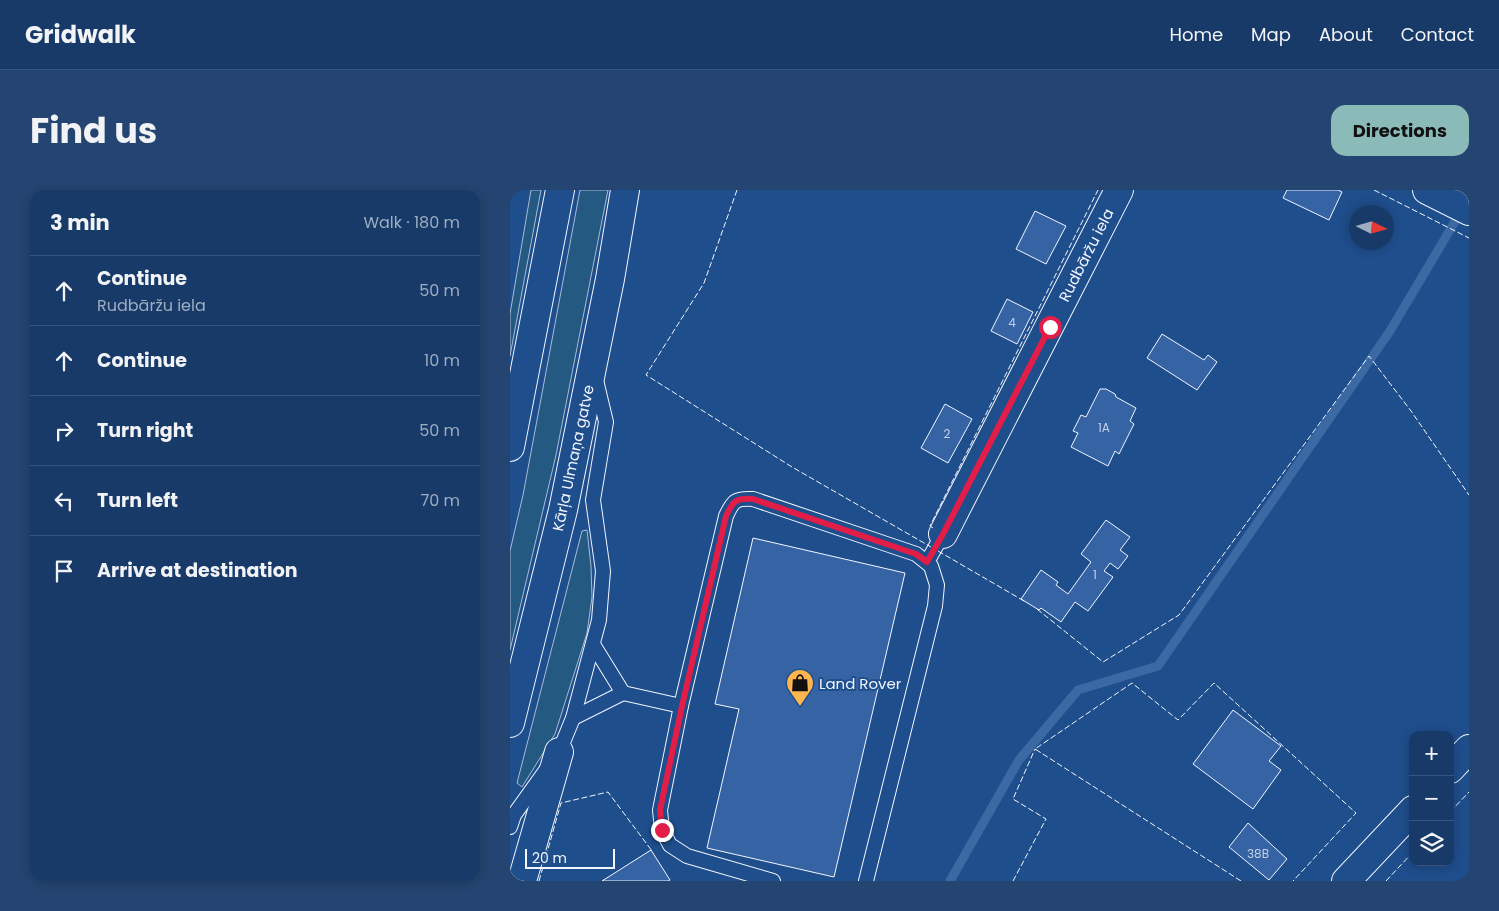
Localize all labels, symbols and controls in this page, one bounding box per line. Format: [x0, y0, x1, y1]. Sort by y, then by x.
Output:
text: Gridwalk [25, 18, 136, 51]
text: Home [1169, 22, 1223, 47]
text: Map [1251, 22, 1291, 47]
text: About [1319, 22, 1373, 47]
text: Contact [1401, 22, 1474, 47]
button: Directions [1331, 105, 1469, 156]
text: Find us [30, 106, 157, 155]
street label: Rudbāržu iela [1053, 205, 1119, 305]
north arrow [1349, 205, 1394, 250]
text: 3 min [50, 208, 110, 237]
text: Walk · 180 m [363, 211, 460, 234]
text: Continue [97, 265, 187, 292]
icon: ahead [50, 277, 78, 305]
text: 50 m [419, 279, 460, 302]
text: Rudbāržu iela [97, 294, 206, 317]
house number: 4 [1008, 314, 1016, 331]
route start [1039, 316, 1062, 339]
icon: ahead [50, 347, 78, 375]
text: Continue [97, 347, 187, 374]
text: 10 m [424, 349, 460, 372]
street label: Kārļa Ulmaņa gatve [547, 383, 599, 533]
icon: right [50, 417, 78, 445]
text: Turn right [97, 417, 193, 444]
text: 50 m [419, 419, 460, 442]
house number: 1A [1098, 419, 1110, 436]
house number: 2 [944, 425, 951, 442]
icon: left [50, 487, 78, 515]
text: Turn left [97, 487, 178, 514]
text: 70 m [420, 489, 460, 512]
icon: arrive [50, 557, 78, 585]
text: Arrive at destination [97, 557, 298, 584]
house number: 1 [1093, 566, 1097, 583]
shop icon: Land Rover [785, 668, 815, 707]
place label: Land Rover [819, 673, 902, 694]
map controls [1409, 731, 1454, 866]
button: + [1409, 731, 1454, 776]
button: − [1409, 776, 1454, 821]
route end [651, 819, 674, 842]
button: layers [1409, 821, 1454, 866]
house number: 38B [1247, 845, 1269, 862]
scale bar [525, 846, 615, 869]
text: 20 m [532, 848, 567, 868]

